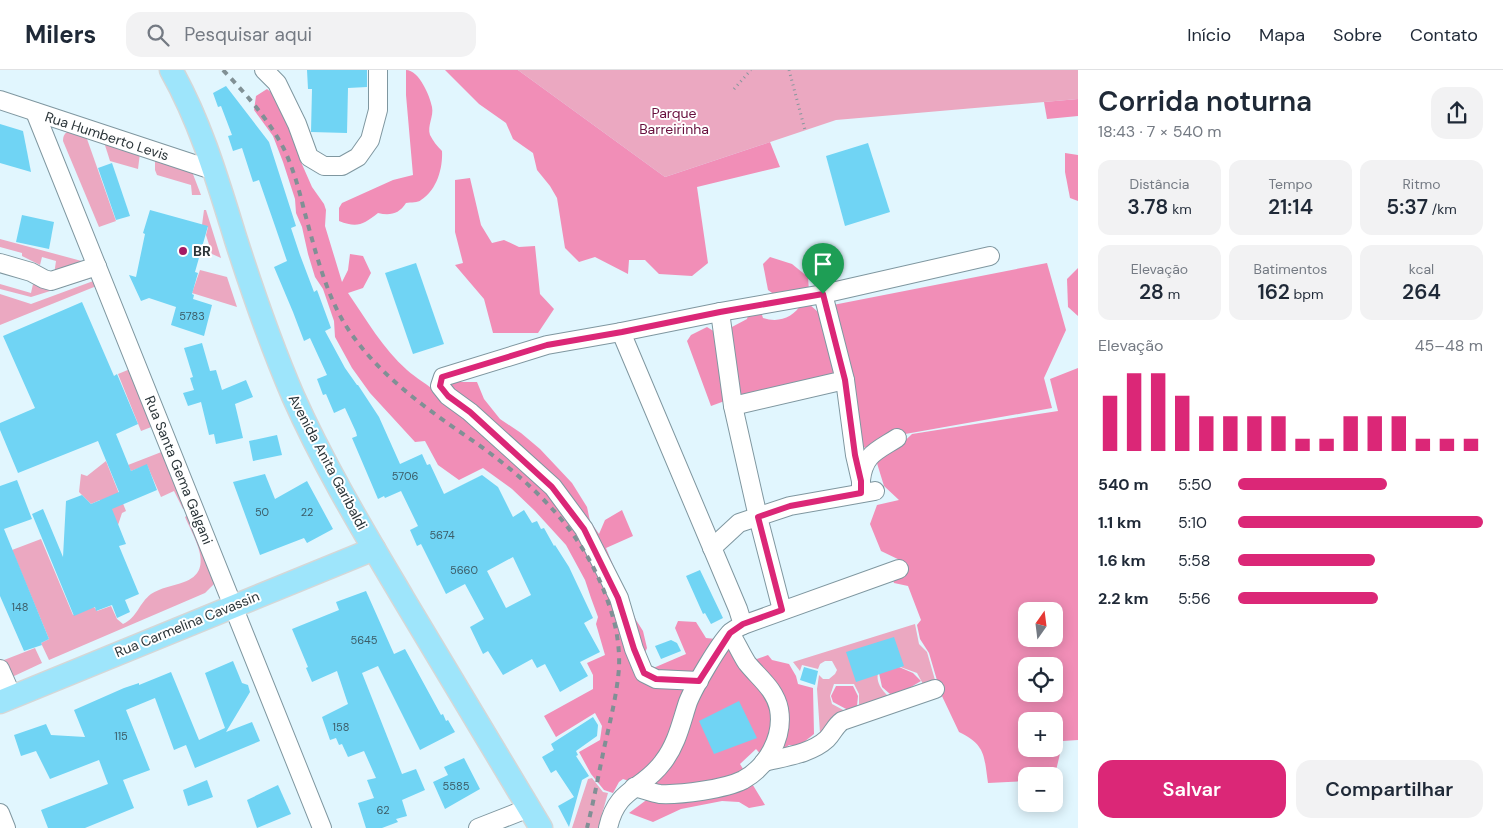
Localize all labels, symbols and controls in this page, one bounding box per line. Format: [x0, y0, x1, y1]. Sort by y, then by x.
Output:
search box [126, 12, 476, 57]
text: Milers [25, 19, 96, 50]
icon: search [144, 21, 172, 49]
text: Pesquisar aqui [184, 22, 312, 47]
text: Início [1187, 23, 1231, 47]
text: Mapa [1259, 23, 1305, 47]
text: Sobre [1333, 23, 1382, 47]
text: Contato [1410, 23, 1478, 47]
text: Corrida noturna [1098, 83, 1312, 120]
button: share [1431, 87, 1483, 139]
park label: Parque Barreirinha [639, 104, 709, 138]
street label: Rua Humberto Levis [43, 107, 171, 165]
text: 18:43 · 7 × 540 m [1098, 121, 1222, 142]
text: Distância [1130, 175, 1189, 193]
text: Tempo [1268, 175, 1313, 193]
text: Ritmo [1403, 175, 1440, 193]
text: 3.78 [1127, 193, 1168, 221]
text: 21:14 [1268, 193, 1313, 221]
text: 5:37 [1386, 193, 1428, 221]
text: km [1168, 200, 1192, 218]
text: /km [1428, 200, 1457, 218]
place label: BR [193, 242, 211, 260]
pin [802, 243, 844, 294]
marker: BR [177, 245, 189, 257]
icon: arrive [809, 250, 837, 278]
text: Elevação [1131, 260, 1188, 278]
text: Batimentos [1254, 260, 1327, 278]
text: kcal [1409, 260, 1434, 278]
text: 28 [1139, 278, 1164, 306]
text: 162 [1257, 278, 1290, 306]
text: 264 [1402, 278, 1441, 306]
text: m [1164, 285, 1180, 303]
text: bpm [1290, 285, 1324, 303]
house number: 5783 [179, 309, 205, 323]
text: Elevação [1098, 335, 1163, 356]
text: 45–48 m [1415, 335, 1483, 356]
street label: Avenida Anita Garibaldi [285, 391, 371, 533]
street label: Rua Santa Gema Galgani [141, 393, 217, 547]
house number: 5706 [392, 469, 418, 483]
text: 540 m [1098, 474, 1148, 495]
text: 5:50 [1178, 474, 1212, 495]
house number: 50 [255, 505, 269, 519]
house number: 22 [301, 505, 313, 519]
text: 1.1 km [1098, 512, 1141, 533]
text: 5:10 [1178, 512, 1207, 533]
house number: 5674 [429, 528, 455, 542]
text: 1.6 km [1098, 550, 1146, 571]
text: 5:58 [1178, 550, 1210, 571]
house number: 5660 [450, 563, 478, 577]
street label: Rua Carmelina Cavassin [112, 587, 262, 661]
text: 2.2 km [1098, 588, 1149, 609]
text: 5:56 [1178, 588, 1211, 609]
house number: 148 [12, 600, 28, 614]
north arrow [1018, 602, 1062, 648]
map controls [1018, 602, 1063, 812]
house number: 5645 [350, 633, 378, 647]
button: locate [1018, 657, 1063, 702]
button: + [1018, 712, 1063, 757]
house number: 158 [333, 720, 349, 734]
house number: 115 [114, 729, 128, 743]
button: Salvar [1098, 760, 1286, 818]
button: Compartilhar [1296, 760, 1483, 818]
button: − [1018, 767, 1063, 812]
house number: 5585 [443, 779, 470, 793]
house number: 62 [377, 803, 389, 817]

